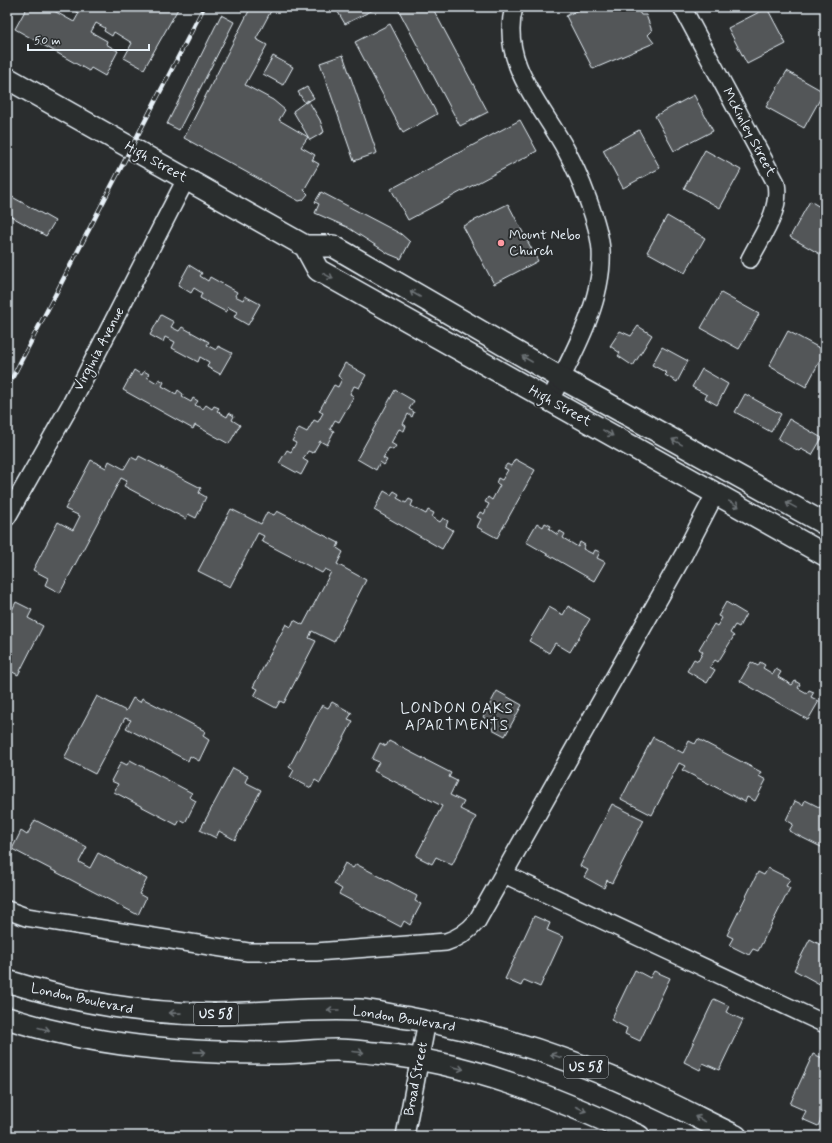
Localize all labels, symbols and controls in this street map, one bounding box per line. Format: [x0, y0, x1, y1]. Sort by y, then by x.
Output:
scale bar [28, 26, 149, 52]
text: 50 m [34, 33, 61, 49]
street label: McKinley Street [718, 85, 780, 180]
street label: High Street [120, 137, 191, 189]
place label: Mount Nebo Church [509, 226, 581, 260]
marker: Mount Nebo Church [496, 238, 506, 248]
one-way arrow [322, 272, 334, 280]
one-way arrow [409, 289, 421, 297]
street label: Virginia Avenue [69, 304, 129, 394]
one-way arrow [521, 354, 533, 362]
street label: High Street [524, 381, 595, 433]
one-way arrow [602, 430, 614, 438]
one-way arrow [671, 438, 683, 446]
one-way arrow [728, 501, 740, 509]
one-way arrow [785, 501, 797, 509]
district label: LONDON OAKS APARTMENTS [400, 699, 514, 736]
street label: London Boulevard [29, 979, 135, 1019]
street label: London Boulevard [351, 1002, 457, 1036]
road number: US 58 [194, 1003, 238, 1025]
one-way arrow [327, 1006, 340, 1014]
one-way arrow [169, 1009, 182, 1017]
one-way arrow [37, 1026, 50, 1034]
street label: Broad Street [400, 1040, 432, 1118]
one-way arrow [193, 1048, 206, 1055]
one-way arrow [351, 1048, 364, 1055]
one-way arrow [550, 1052, 562, 1060]
road number: US 58 [564, 1056, 608, 1078]
one-way arrow [452, 1065, 465, 1072]
one-way arrow [575, 1106, 587, 1113]
one-way arrow [695, 1115, 707, 1122]

